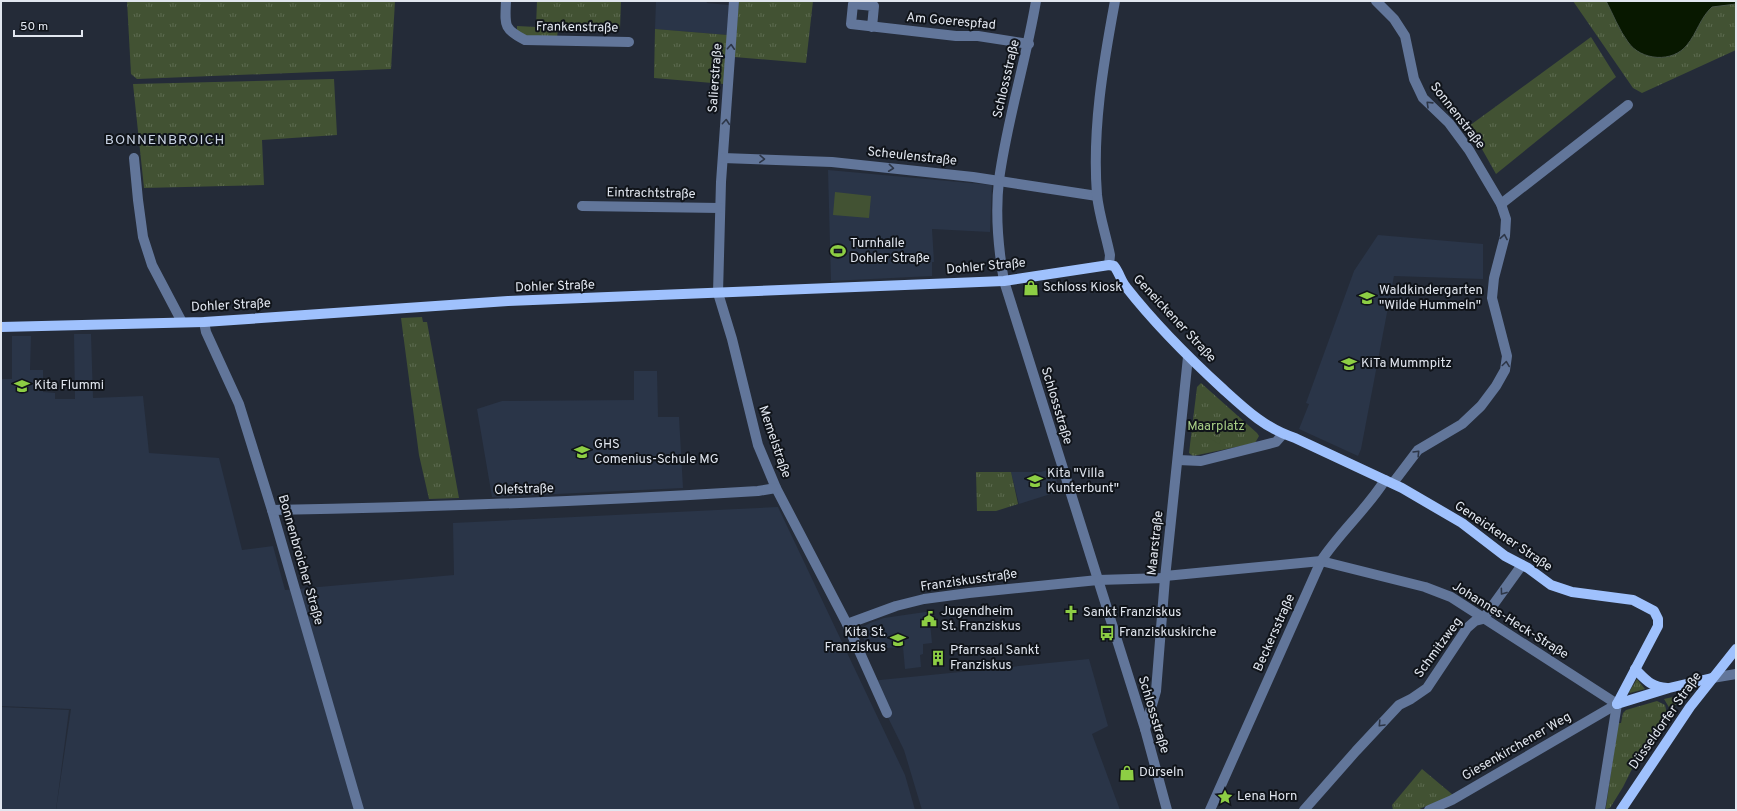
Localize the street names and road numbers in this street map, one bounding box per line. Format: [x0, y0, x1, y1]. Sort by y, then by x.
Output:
street label: Am Goerespfad [905, 10, 997, 34]
street label: Frankenstraße [536, 19, 618, 37]
street label: Schlossstraße [990, 38, 1024, 120]
street label: Salierstraße [706, 43, 726, 113]
street label: Sonnenstraße [1426, 79, 1488, 153]
street label: Scheulenstraße [866, 144, 958, 170]
street label: Eintrachtstraße [606, 185, 696, 203]
street label: Dohler Straße [946, 256, 1026, 278]
street label: Geneickener Straße [1129, 272, 1219, 366]
street label: Dohler Straße [515, 278, 595, 296]
street label: Dohler Straße [191, 296, 271, 316]
street label: Schlossstraße [1037, 365, 1075, 447]
street label: Memelstraße [754, 404, 794, 480]
street label: Olefstraße [494, 481, 554, 499]
street label: Bonnenbroicher Straße [274, 493, 326, 627]
street label: Geneickener Straße [1451, 498, 1555, 576]
street label: Maarstraße [1145, 510, 1167, 576]
street label: Franziskusstraße [920, 566, 1018, 596]
street label: Johannes-Heck-Straße [1449, 579, 1571, 663]
street label: Beckersstraße [1251, 592, 1299, 674]
street label: Schmitzweg [1412, 615, 1466, 681]
street label: Düsseldorfer Straße [1626, 669, 1706, 773]
street label: Schlossstraße [1134, 674, 1172, 756]
street label: Giesenkirchener Weg [1460, 709, 1574, 785]

